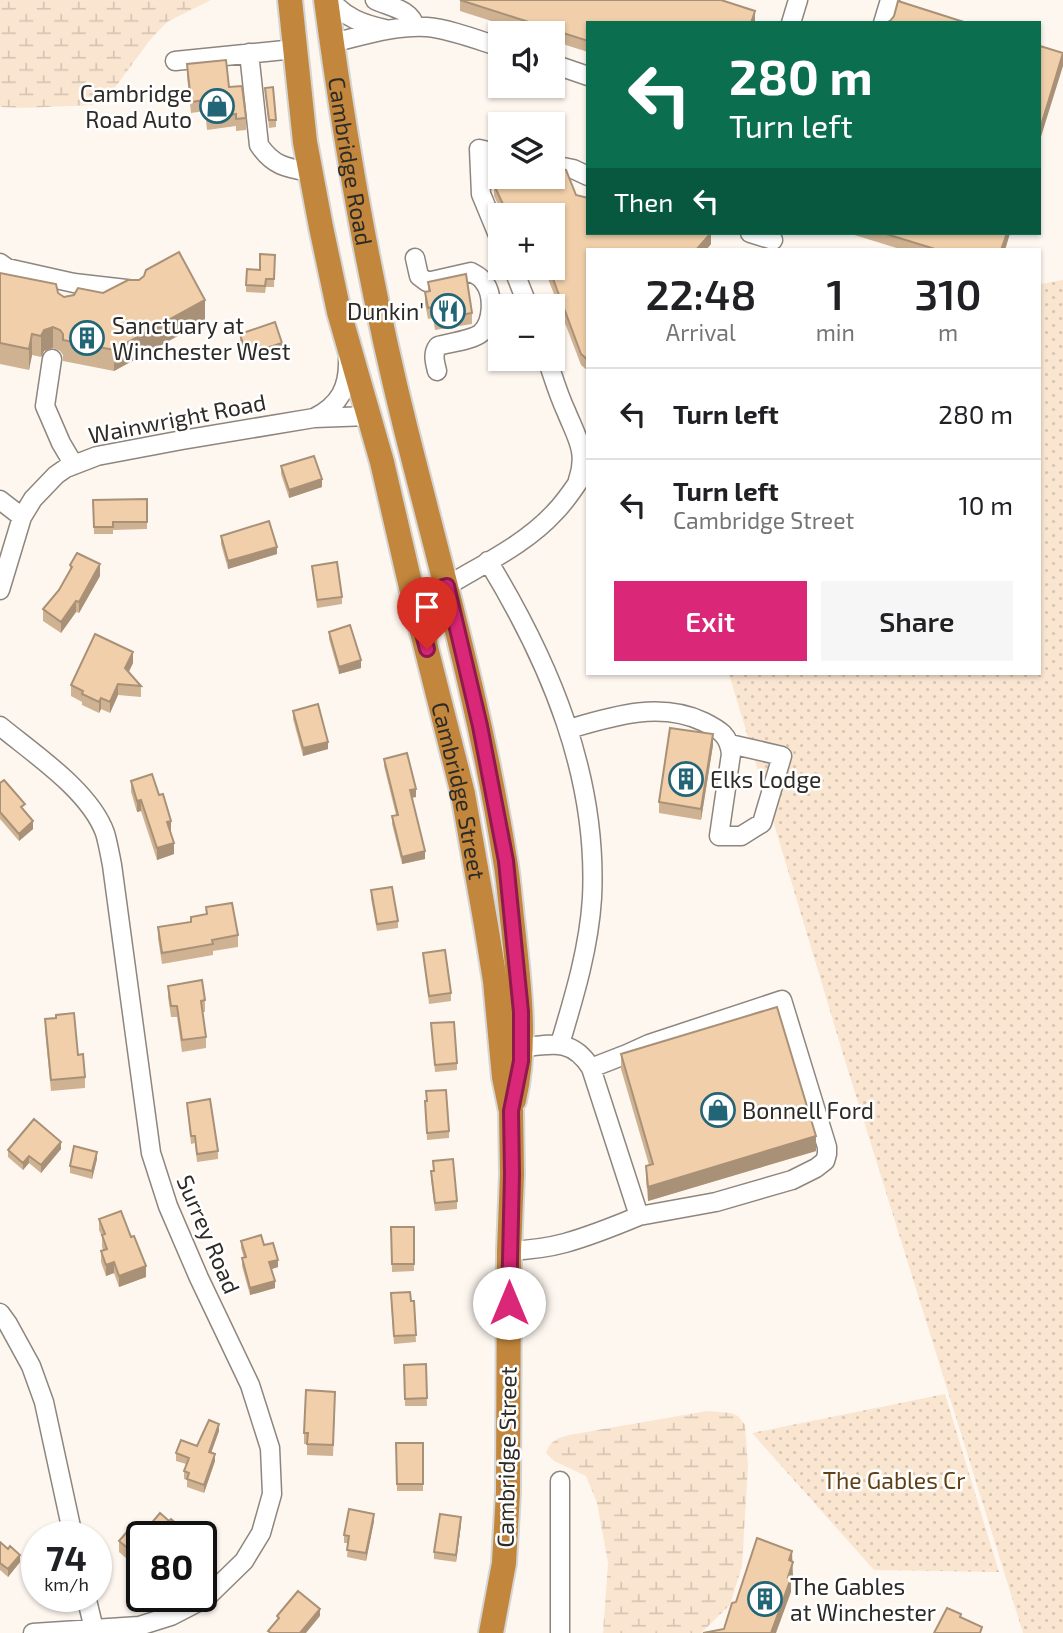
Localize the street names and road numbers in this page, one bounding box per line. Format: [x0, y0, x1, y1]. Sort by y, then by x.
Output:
street label: Cambridge Road [323, 75, 379, 248]
street label: Wainwright Road [86, 387, 268, 449]
street label: Cambridge Street [426, 699, 492, 882]
street label: Surrey Road [171, 1170, 247, 1298]
street label: Cambridge Street [490, 1366, 522, 1548]

